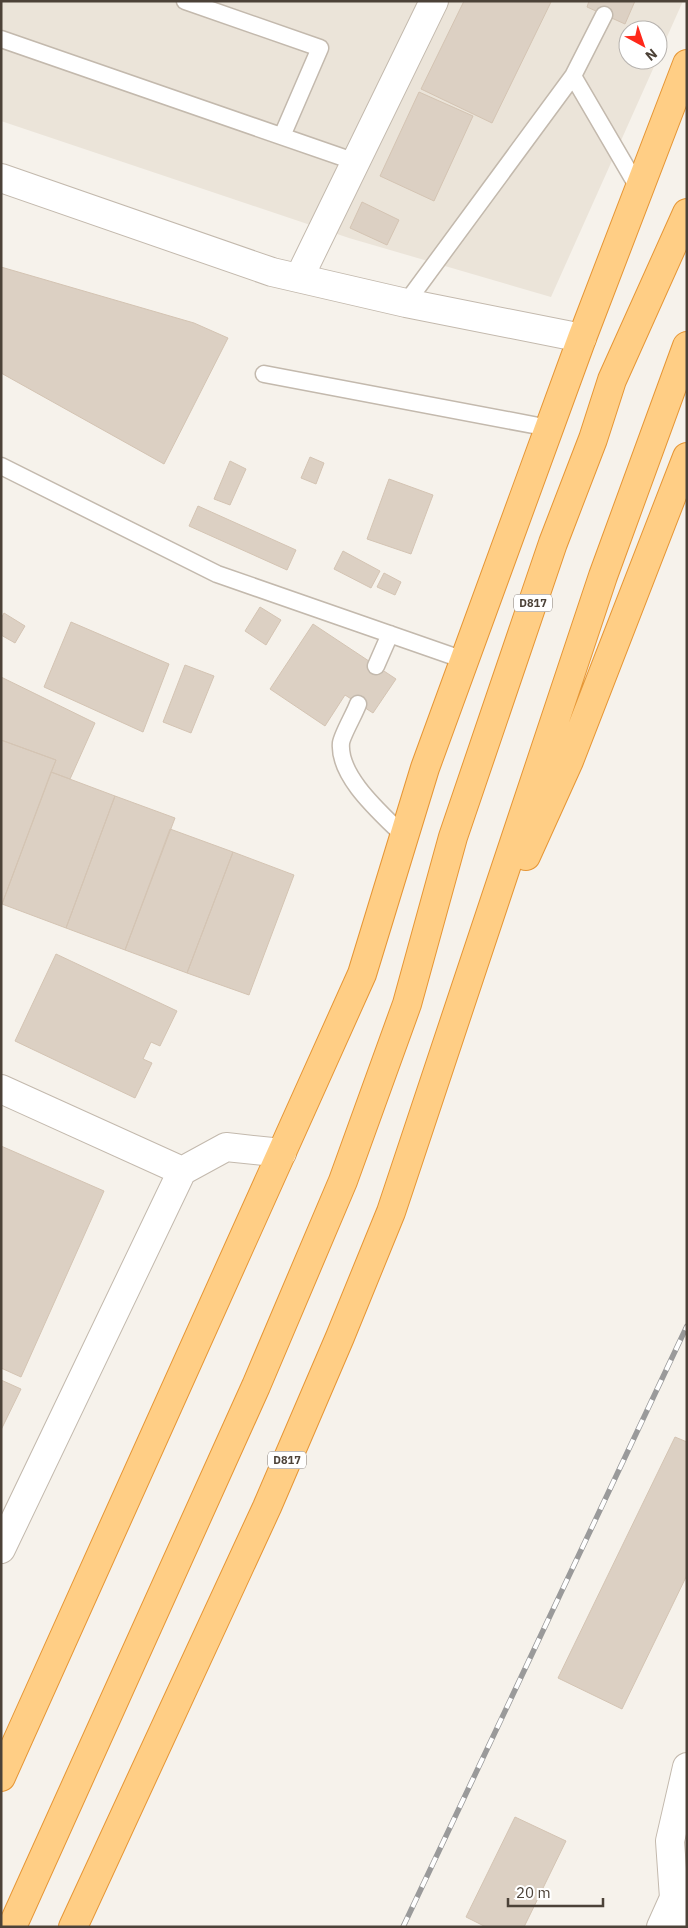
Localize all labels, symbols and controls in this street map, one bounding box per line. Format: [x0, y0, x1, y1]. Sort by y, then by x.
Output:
north arrow [618, 20, 668, 70]
text: N [642, 45, 661, 65]
road number: D817 [514, 594, 552, 612]
road number: D817 [268, 1452, 306, 1468]
scale bar [508, 1876, 603, 1908]
text: 20 m [516, 1883, 551, 1902]

